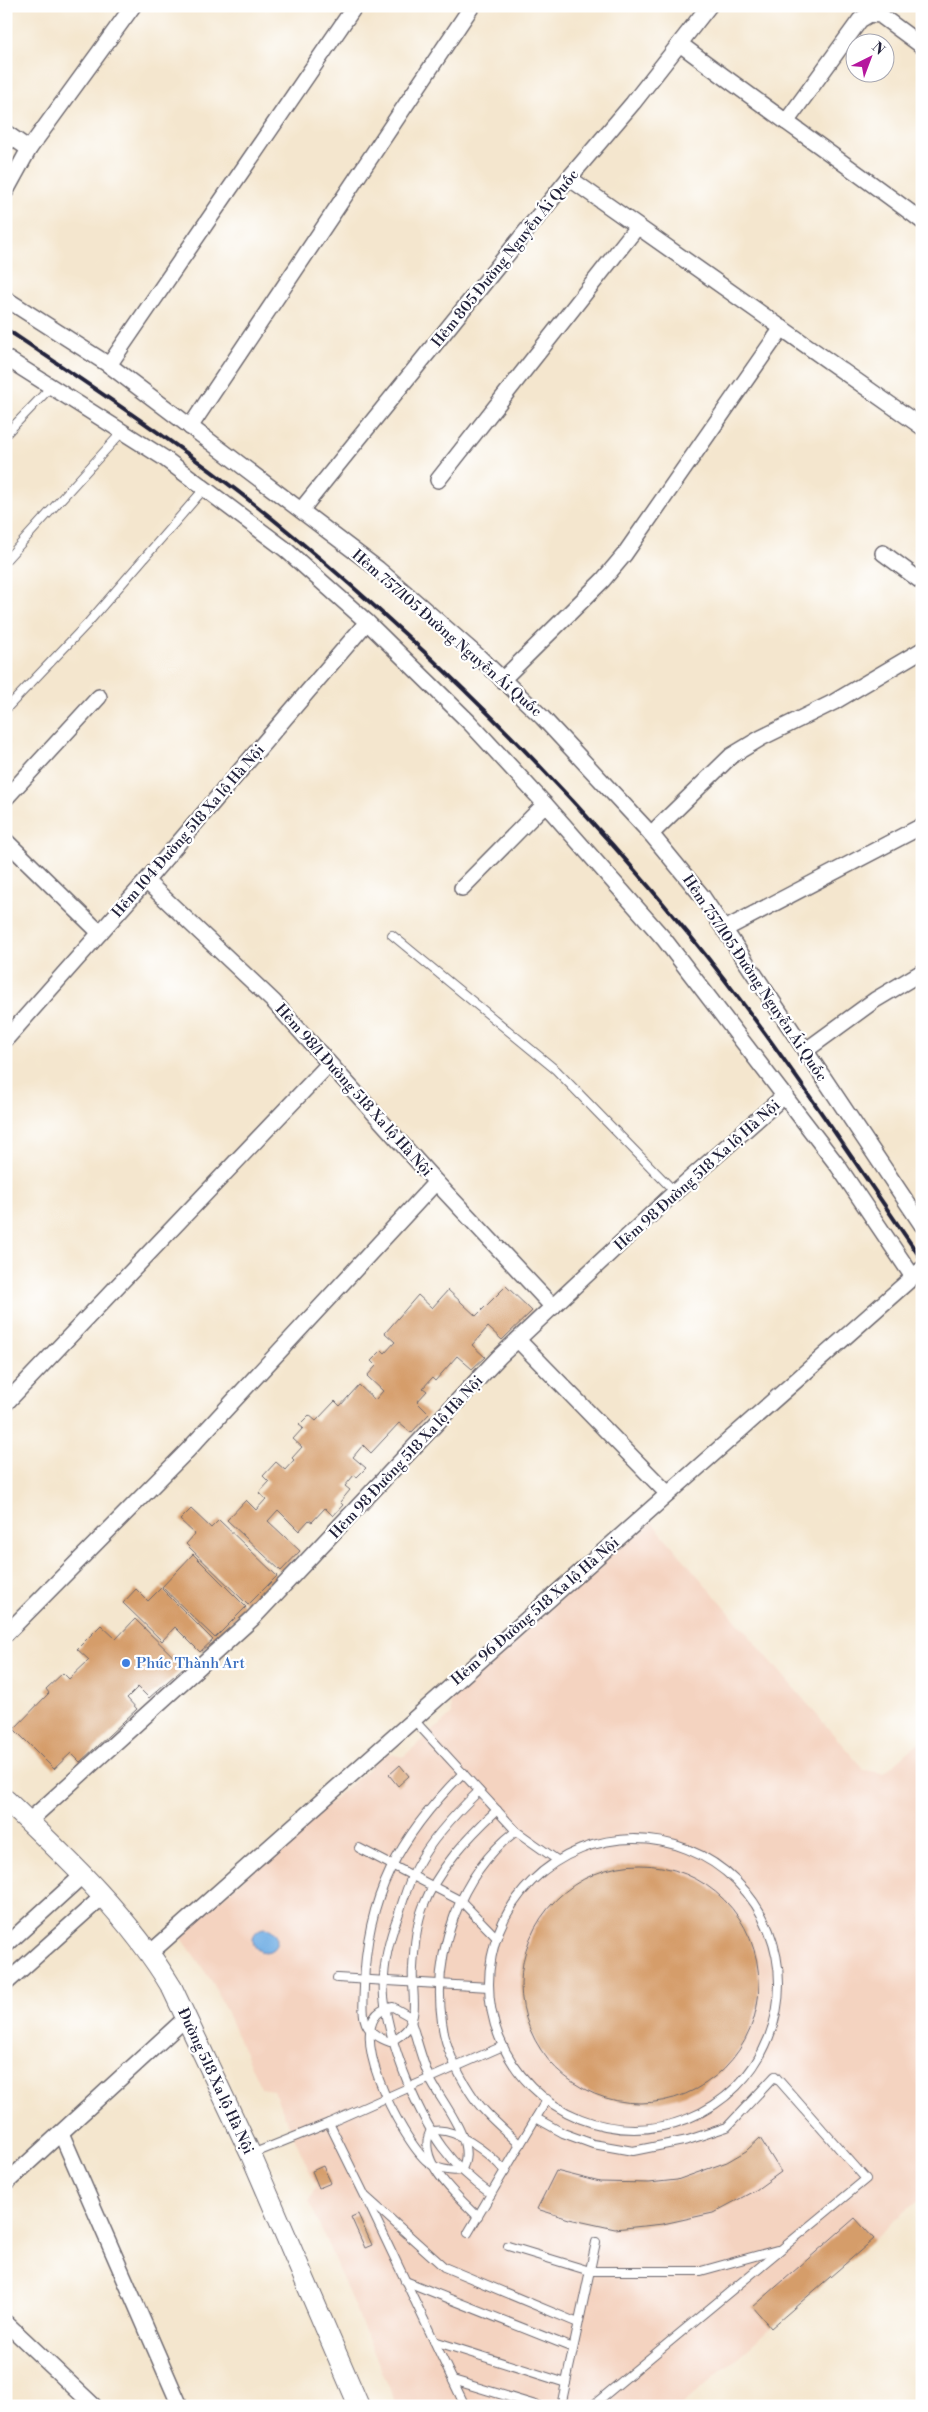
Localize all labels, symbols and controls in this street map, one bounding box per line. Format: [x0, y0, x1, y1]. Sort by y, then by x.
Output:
north arrow [846, 32, 896, 82]
text: N [868, 39, 888, 59]
street label: Hẻm 805 Đường Nguyễn Ái Quốc [427, 165, 583, 351]
street label: Hẻm 757/105 Đường Nguyễn Ái Quốc [348, 545, 546, 721]
street label: Hẻm 104 Đường 518 Xa lộ Hà Nội [108, 741, 269, 922]
street label: Hẻm 757/105 Đường Nguyễn Ái Quốc [678, 871, 832, 1085]
street label: Hẻm 98/1 Đường 518 Xa lộ Hà Nội [271, 1000, 436, 1181]
street label: Hẻm 98 Đường 518 Xa lộ Hà Nội [611, 1096, 784, 1255]
street label: Hẻm 98 Đường 518 Xa lộ Hà Nội [326, 1372, 487, 1543]
street label: Hẻm 96 Đường 518 Xa lộ Hà Nội [447, 1533, 623, 1690]
place label: Phúc Thành Art [136, 1654, 245, 1673]
marker: Phúc Thành Art [120, 1657, 132, 1669]
street label: Đường 518 Xa lộ Hà Nội [173, 2005, 258, 2157]

